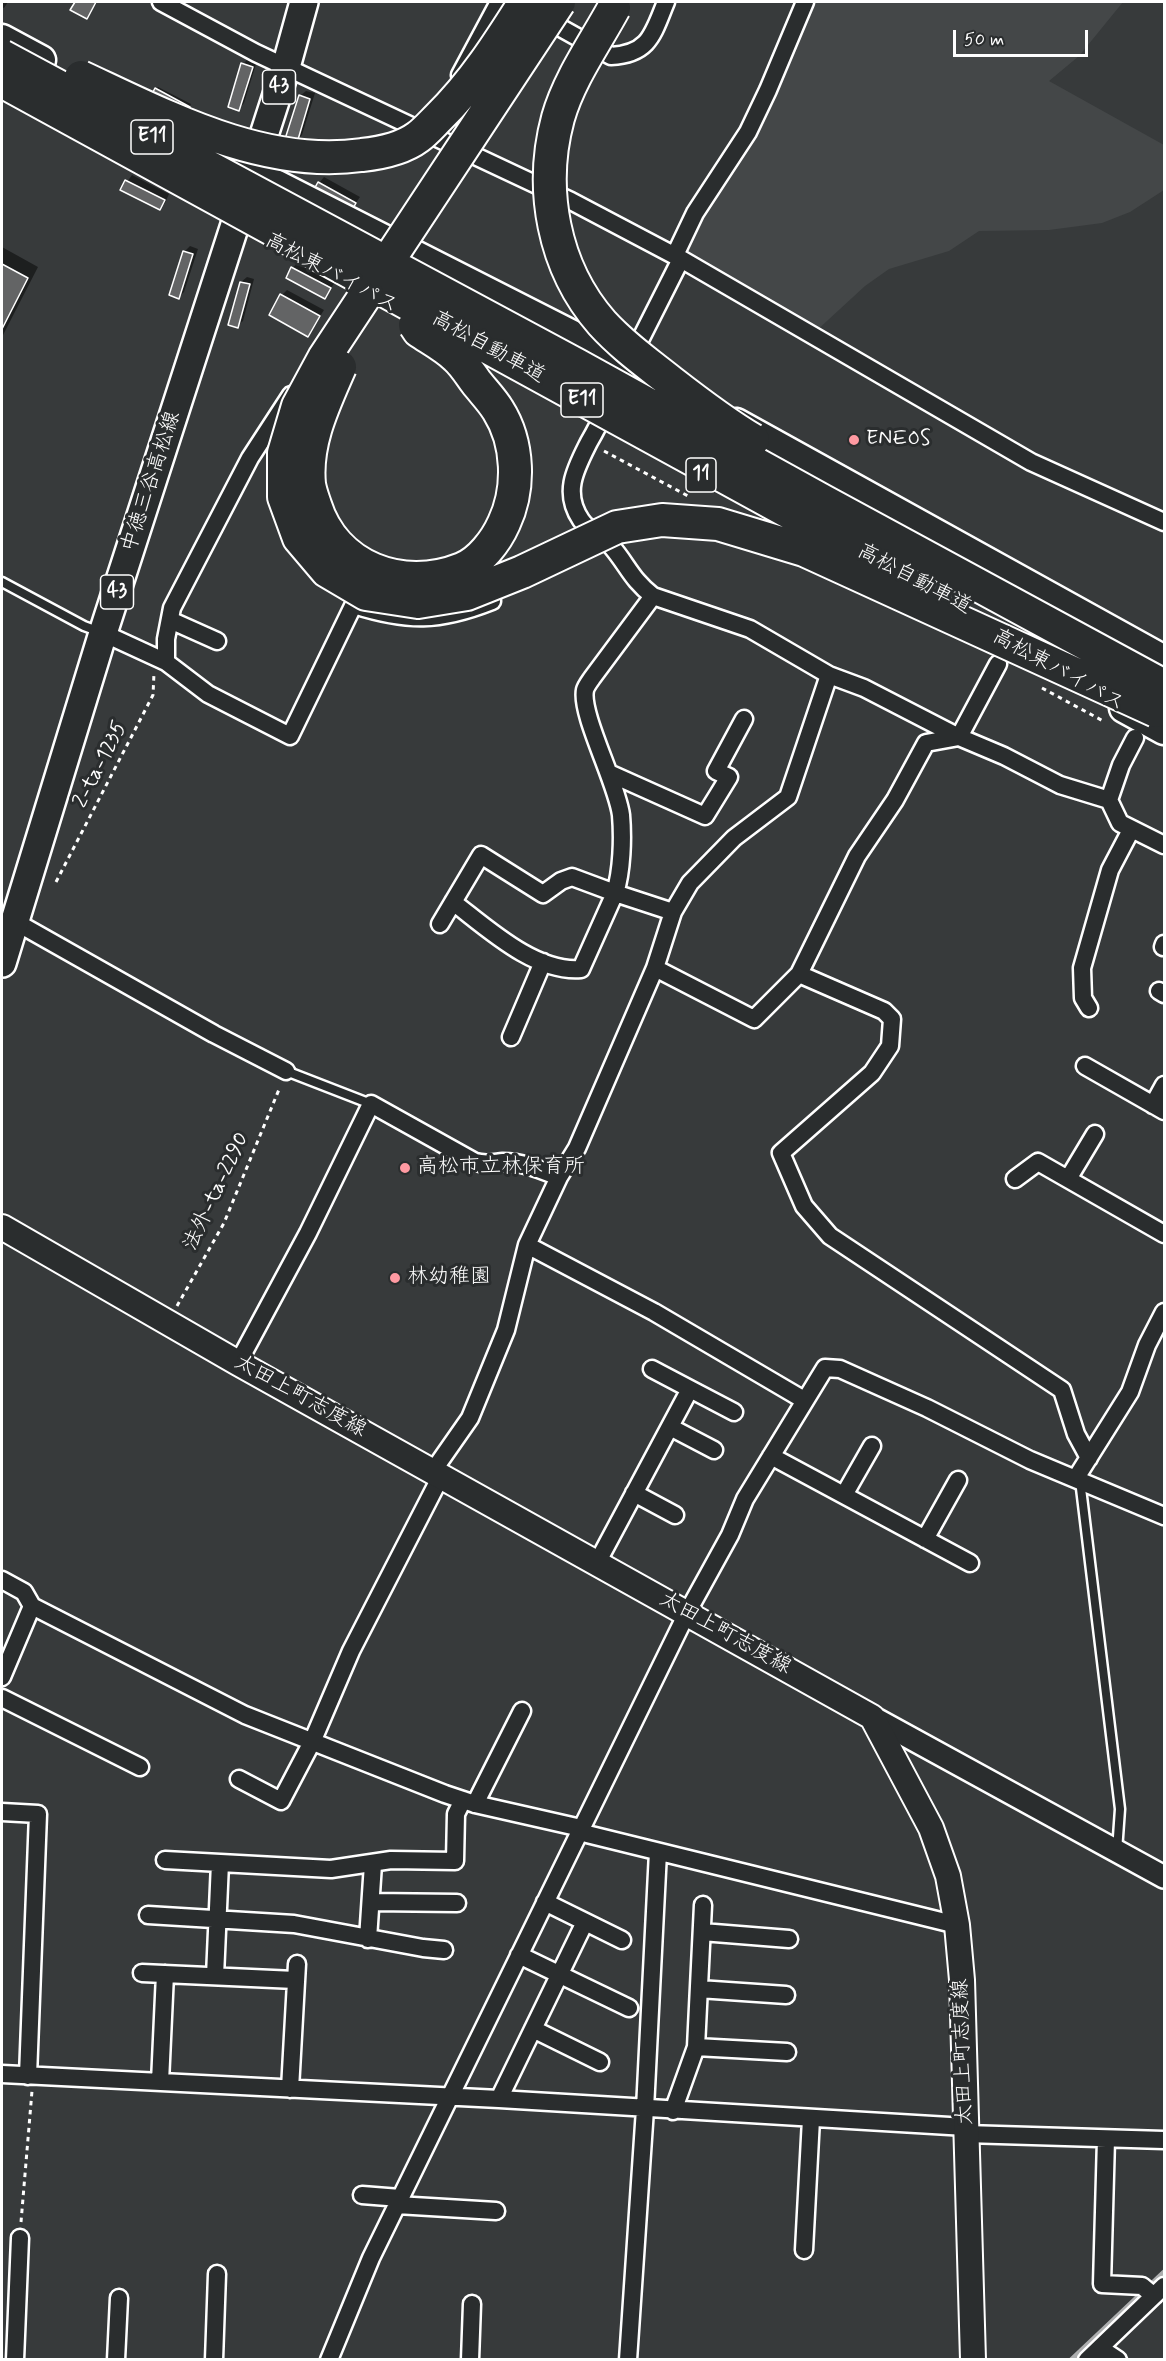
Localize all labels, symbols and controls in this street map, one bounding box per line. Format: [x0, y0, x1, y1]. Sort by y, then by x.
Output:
scale bar [956, 18, 1091, 56]
text: 50 m [964, 28, 1004, 52]
road number: 43 [262, 70, 296, 104]
road number: E11 [131, 120, 173, 154]
street label: 高松東バイパス [260, 228, 402, 320]
street label: 高松自動車道 [427, 306, 549, 390]
road number: E11 [561, 383, 603, 417]
street label: 中徳三谷高松線 [117, 408, 187, 556]
place label: ENEOS [866, 427, 931, 453]
marker: ENEOS [847, 433, 861, 447]
road number: 11 [686, 458, 716, 492]
street label: 高松自動車道 [852, 539, 976, 621]
road number: 43 [100, 575, 134, 609]
street label: 高松東バイパス [988, 624, 1128, 718]
street label: 2-ta-1235 [69, 718, 133, 812]
street label: 法外-ta-2290 [179, 1129, 255, 1255]
place label: 高松市立林保育所 [417, 1155, 585, 1181]
marker: 高松市立林保育所 [398, 1161, 412, 1175]
place label: 林幼稚園 [407, 1265, 491, 1291]
marker: 林幼稚園 [388, 1271, 402, 1285]
street label: 太田上町志度線 [230, 1350, 370, 1444]
street label: 太田上町志度線 [655, 1587, 795, 1681]
street label: 太田上町志度線 [949, 1978, 979, 2126]

